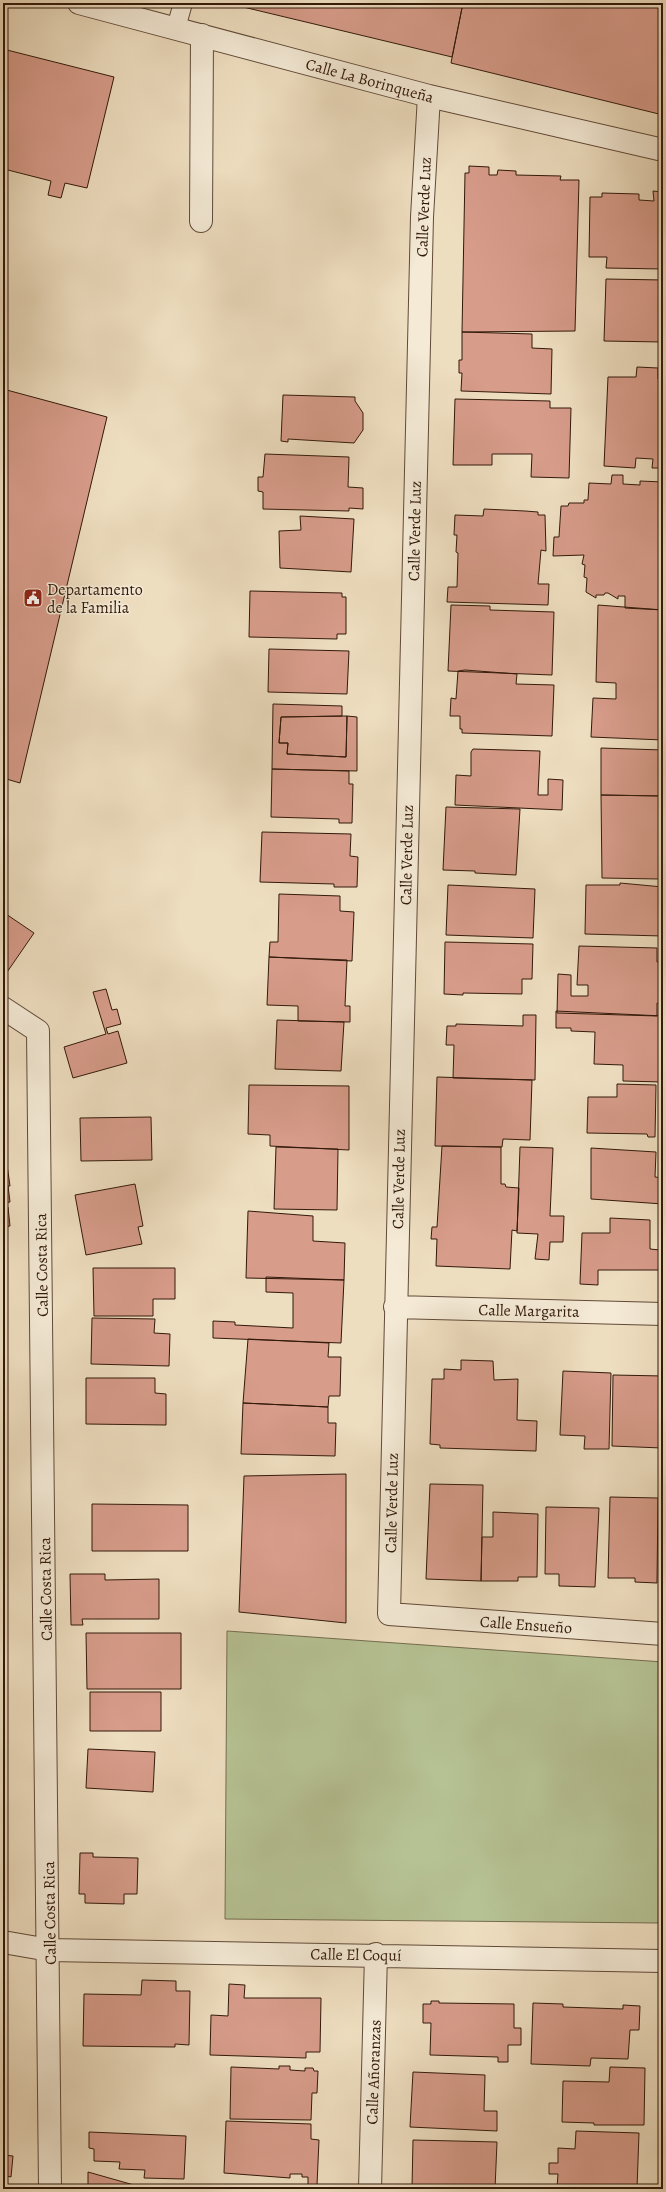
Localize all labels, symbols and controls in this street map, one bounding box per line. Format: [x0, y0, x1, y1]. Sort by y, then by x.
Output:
street label: Calle La Borinqueña [303, 53, 437, 109]
street label: Calle Verde Luz [411, 156, 437, 258]
street label: Calle Verde Luz [403, 481, 427, 581]
place label: Departamento de la Familia [47, 579, 143, 619]
public building icon: Departamento de la Familia [22, 587, 44, 609]
street label: Calle Verde Luz [395, 805, 419, 905]
street label: Calle Verde Luz [387, 1129, 411, 1229]
street label: Calle Costa Rica [30, 1212, 54, 1317]
street label: Calle Margarita [478, 1299, 580, 1323]
street label: Calle Verde Luz [380, 1453, 404, 1553]
street label: Calle Costa Rica [34, 1536, 58, 1641]
street label: Calle Ensueño [479, 1611, 573, 1639]
street label: Calle Costa Rica [38, 1860, 62, 1965]
street label: Calle El Coquí [310, 1943, 402, 1967]
street label: Calle Añoranzas [361, 2019, 387, 2125]

